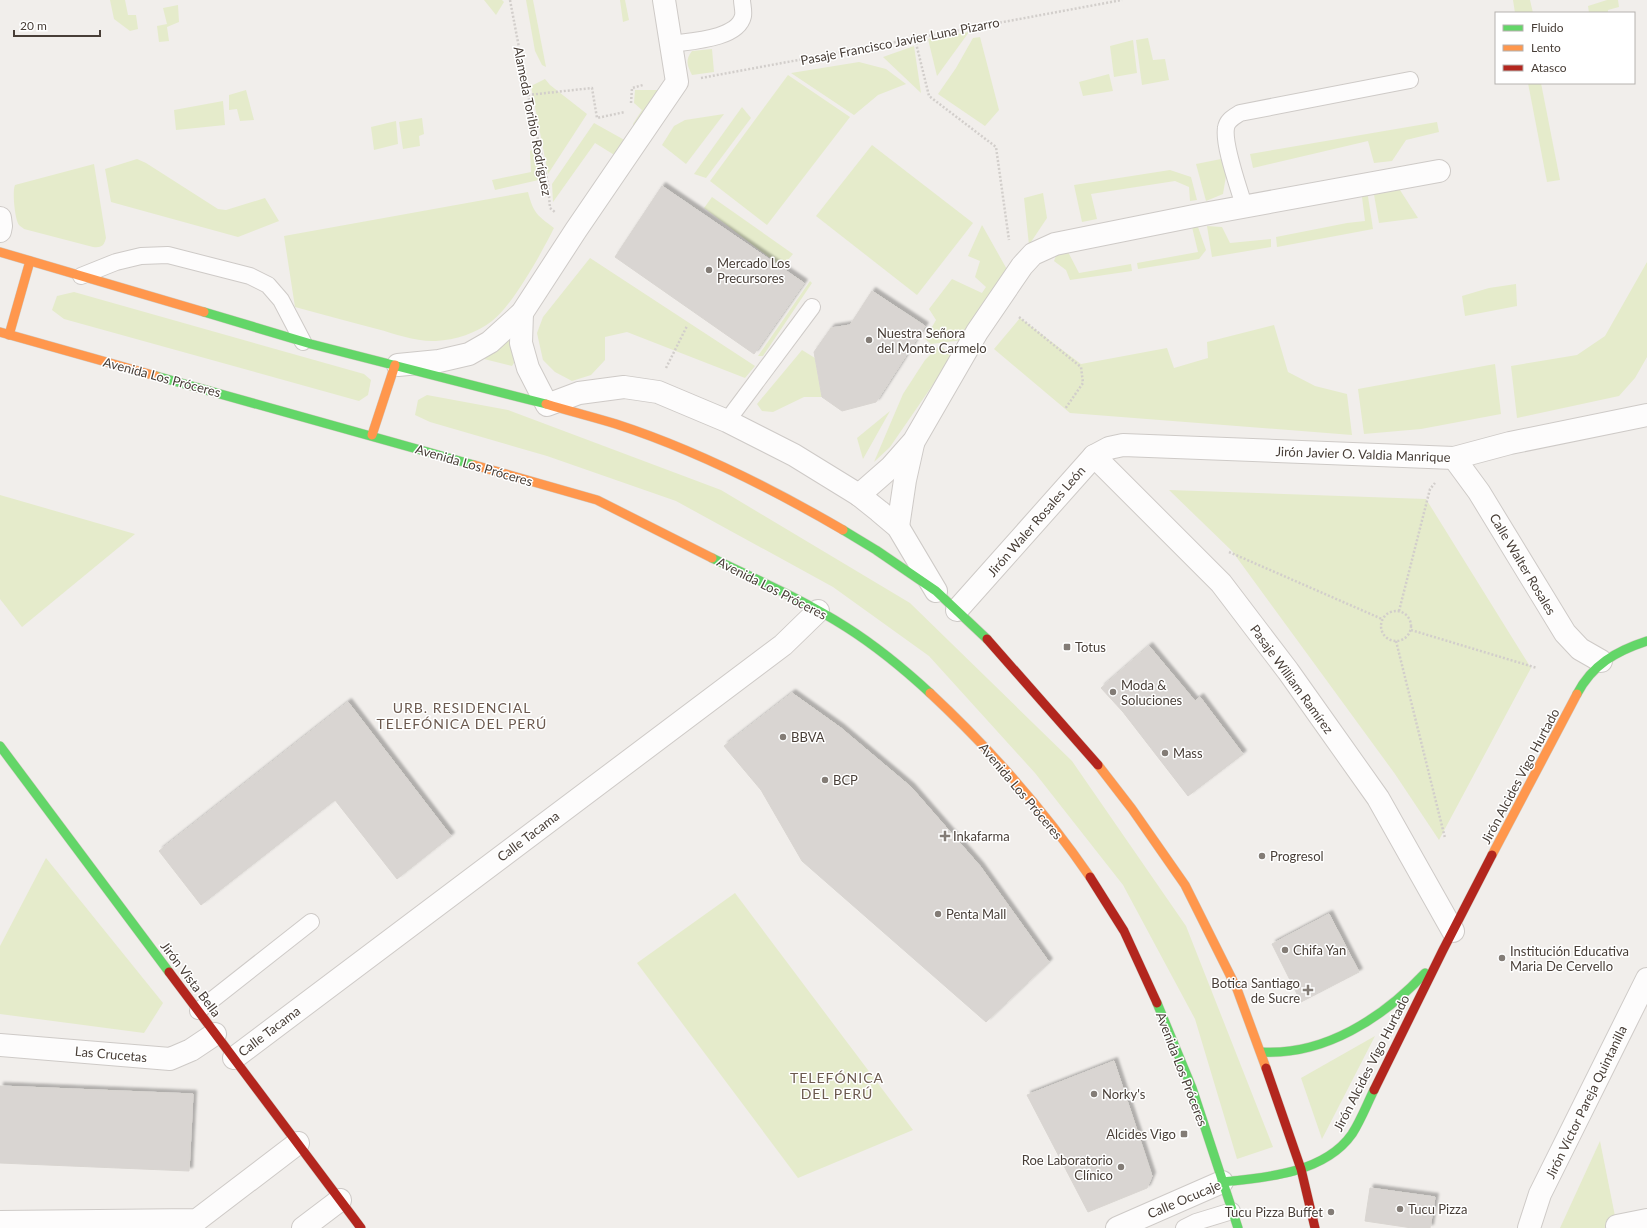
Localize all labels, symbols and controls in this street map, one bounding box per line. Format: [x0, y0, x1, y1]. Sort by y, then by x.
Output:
scale bar [14, 12, 100, 38]
legend [1495, 12, 1635, 84]
street label: Pasaje Francisco Javier Luna Pizarro [799, 14, 1001, 68]
text: 20 m [20, 18, 47, 33]
text: Fluido [1531, 20, 1564, 35]
text: Lento [1531, 40, 1561, 55]
street label: Alameda Toribio Rodríguez [511, 45, 555, 197]
text: Atasco [1531, 60, 1567, 75]
place label: Mercado Los Precursores [717, 255, 790, 286]
marker: Mercado Los Precursores [704, 265, 714, 275]
place label: Nuestra Señora del Monte Carmelo [877, 325, 987, 356]
marker: Nuestra Señora del Monte Carmelo [864, 335, 874, 345]
street label: Avenida Los Próceres [101, 354, 223, 400]
street label: Avenida Los Próceres [414, 441, 535, 489]
street label: Jirón Javier O. Valdia Manrique [1275, 443, 1451, 465]
street label: Jirón Waler Rosales León [984, 462, 1088, 580]
street label: Calle Walter Rosales [1486, 510, 1560, 618]
street label: Avenida Los Próceres [714, 553, 830, 623]
street label: Pasaje William Ramírez [1247, 621, 1337, 737]
place label: Totus [1075, 639, 1106, 655]
marker: Totus [1062, 642, 1072, 652]
place label: Moda & Soluciones [1121, 677, 1183, 708]
marker: Moda & Soluciones [1108, 687, 1118, 697]
district label: URB. RESIDENCIAL TELEFÓNICA DEL PERÚ [377, 699, 547, 732]
street label: Jirón Alcides Vigo Hurtado [1477, 706, 1563, 846]
place label: BBVA [791, 729, 825, 745]
marker: BBVA [778, 732, 788, 742]
street label: Avenida Los Próceres [976, 739, 1066, 843]
place label: Mass [1173, 745, 1203, 761]
marker: Mass [1160, 748, 1170, 758]
place label: BCP [833, 772, 858, 788]
marker: BCP [820, 775, 830, 785]
street label: Calle Tacama [494, 807, 562, 865]
place label: Inkafarma [953, 828, 1010, 844]
marker: Inkafarma [940, 831, 950, 841]
place label: Progresol [1270, 848, 1324, 864]
marker: Progresol [1257, 851, 1267, 861]
place label: Penta Mall [946, 906, 1006, 922]
marker: Penta Mall [933, 909, 943, 919]
street label: Jirón Vista Bella [157, 938, 225, 1020]
place label: Chifa Yan [1293, 942, 1346, 958]
place label: Institución Educativa Maria De Cervello [1510, 943, 1629, 974]
marker: Chifa Yan [1280, 945, 1290, 955]
marker: Institución Educativa Maria De Cervello [1497, 953, 1507, 963]
place label: Botica Santiago de Sucre [1211, 975, 1300, 1006]
marker: Botica Santiago de Sucre [1303, 985, 1313, 995]
street label: Jirón Alcides Vigo Hurtado [1330, 992, 1412, 1134]
street label: Calle Tacama [235, 1002, 303, 1060]
street label: Avenida Los Próceres [1153, 1010, 1211, 1129]
street label: Jirón Víctor Pareja Quintanilla [1542, 1023, 1630, 1181]
street label: Las Crucetas [74, 1043, 148, 1065]
district label: TELEFÓNICA DEL PERÚ [790, 1069, 884, 1102]
place label: Norky's [1102, 1086, 1146, 1102]
marker: Norky's [1089, 1089, 1099, 1099]
place label: Alcides Vigo [1106, 1126, 1176, 1142]
marker: Alcides Vigo [1179, 1129, 1189, 1139]
place label: Roe Laboratorio Clínico [1022, 1152, 1113, 1183]
marker: Roe Laboratorio Clínico [1116, 1162, 1126, 1172]
street label: Calle Ocucaje [1145, 1176, 1223, 1222]
place label: Tucu Pizza [1408, 1201, 1467, 1217]
place label: Tucu Pizza Buffet [1225, 1204, 1323, 1220]
marker: Tucu Pizza [1395, 1204, 1405, 1214]
marker: Tucu Pizza Buffet [1326, 1207, 1336, 1217]

